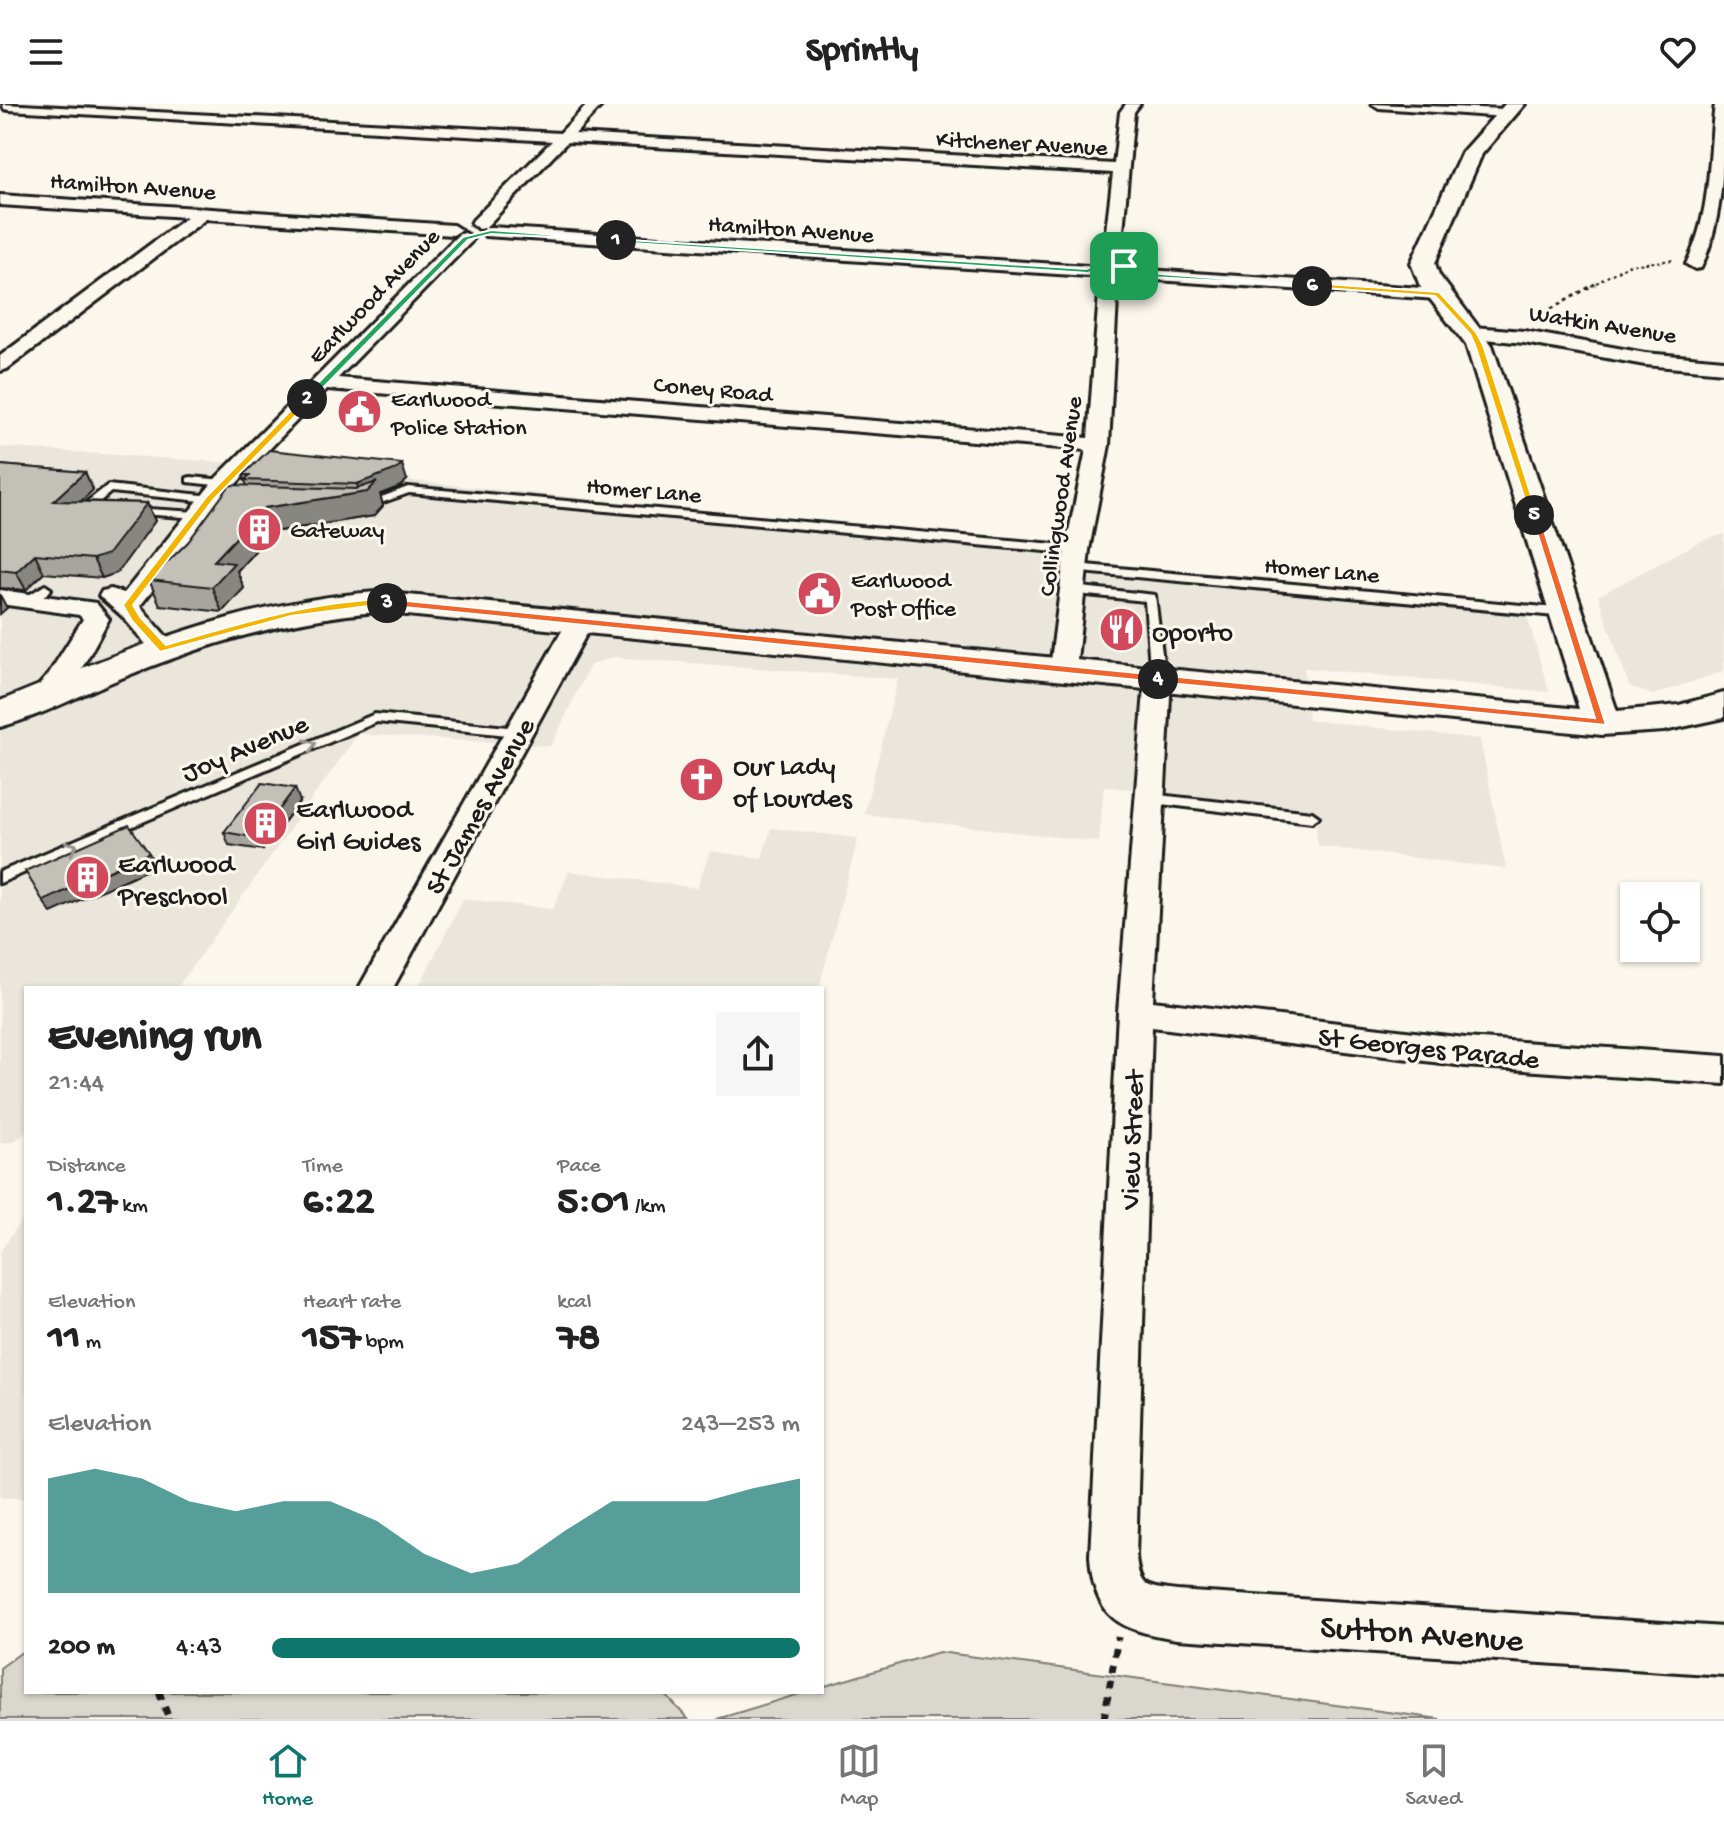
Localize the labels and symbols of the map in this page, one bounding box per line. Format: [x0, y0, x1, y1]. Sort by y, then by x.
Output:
street label: Kitchener Avenue [935, 127, 1109, 165]
street label: Hamilton Avenue [49, 168, 217, 209]
street label: Hamilton Avenue [707, 211, 875, 252]
pin: 1 [596, 220, 636, 260]
street label: Earlwood Avenue [303, 223, 448, 371]
pin [1090, 232, 1158, 300]
pin: 6 [1292, 266, 1332, 306]
street label: Watkin Avenue [1527, 301, 1679, 353]
street label: Coney Road [652, 372, 775, 411]
pin: 2 [287, 379, 327, 419]
place label: Earlwood Police Station [390, 387, 527, 444]
public building icon: Earlwood Police Station [336, 388, 384, 436]
street label: Collingwood Avenue [1034, 394, 1091, 598]
street label: Homer Lane [585, 473, 703, 512]
pin: 5 [1514, 495, 1554, 535]
building icon: Gateway [235, 505, 283, 553]
place label: Gateway [290, 518, 385, 547]
street label: Homer Lane [1263, 553, 1381, 592]
place label: Earlwood Post Office [850, 568, 957, 625]
public building icon: Earlwood Post Office [796, 569, 844, 617]
pin: 3 [367, 583, 407, 623]
restaurant icon: Oporto [1097, 606, 1145, 654]
place label: Oporto [1152, 618, 1233, 651]
pin: 4 [1138, 659, 1178, 699]
street label: Joy Avenue [178, 709, 314, 792]
street label: St James Avenue [420, 713, 544, 901]
one-way arrow [303, 739, 317, 755]
place label: Our Lady of Lourdes [733, 752, 852, 817]
church icon: Our Lady of Lourdes [678, 756, 726, 804]
place label: Earlwood Girl Guides [296, 795, 421, 860]
building icon: Earlwood Girl Guides [241, 799, 289, 847]
one-way arrow [64, 841, 78, 857]
place label: Earlwood Preschool [117, 850, 237, 915]
building icon: Earlwood Preschool [63, 854, 111, 902]
street label: St Georges Parade [1316, 1022, 1541, 1079]
street label: View Street [1116, 1068, 1154, 1211]
street label: Sutton Avenue [1319, 1610, 1525, 1664]

